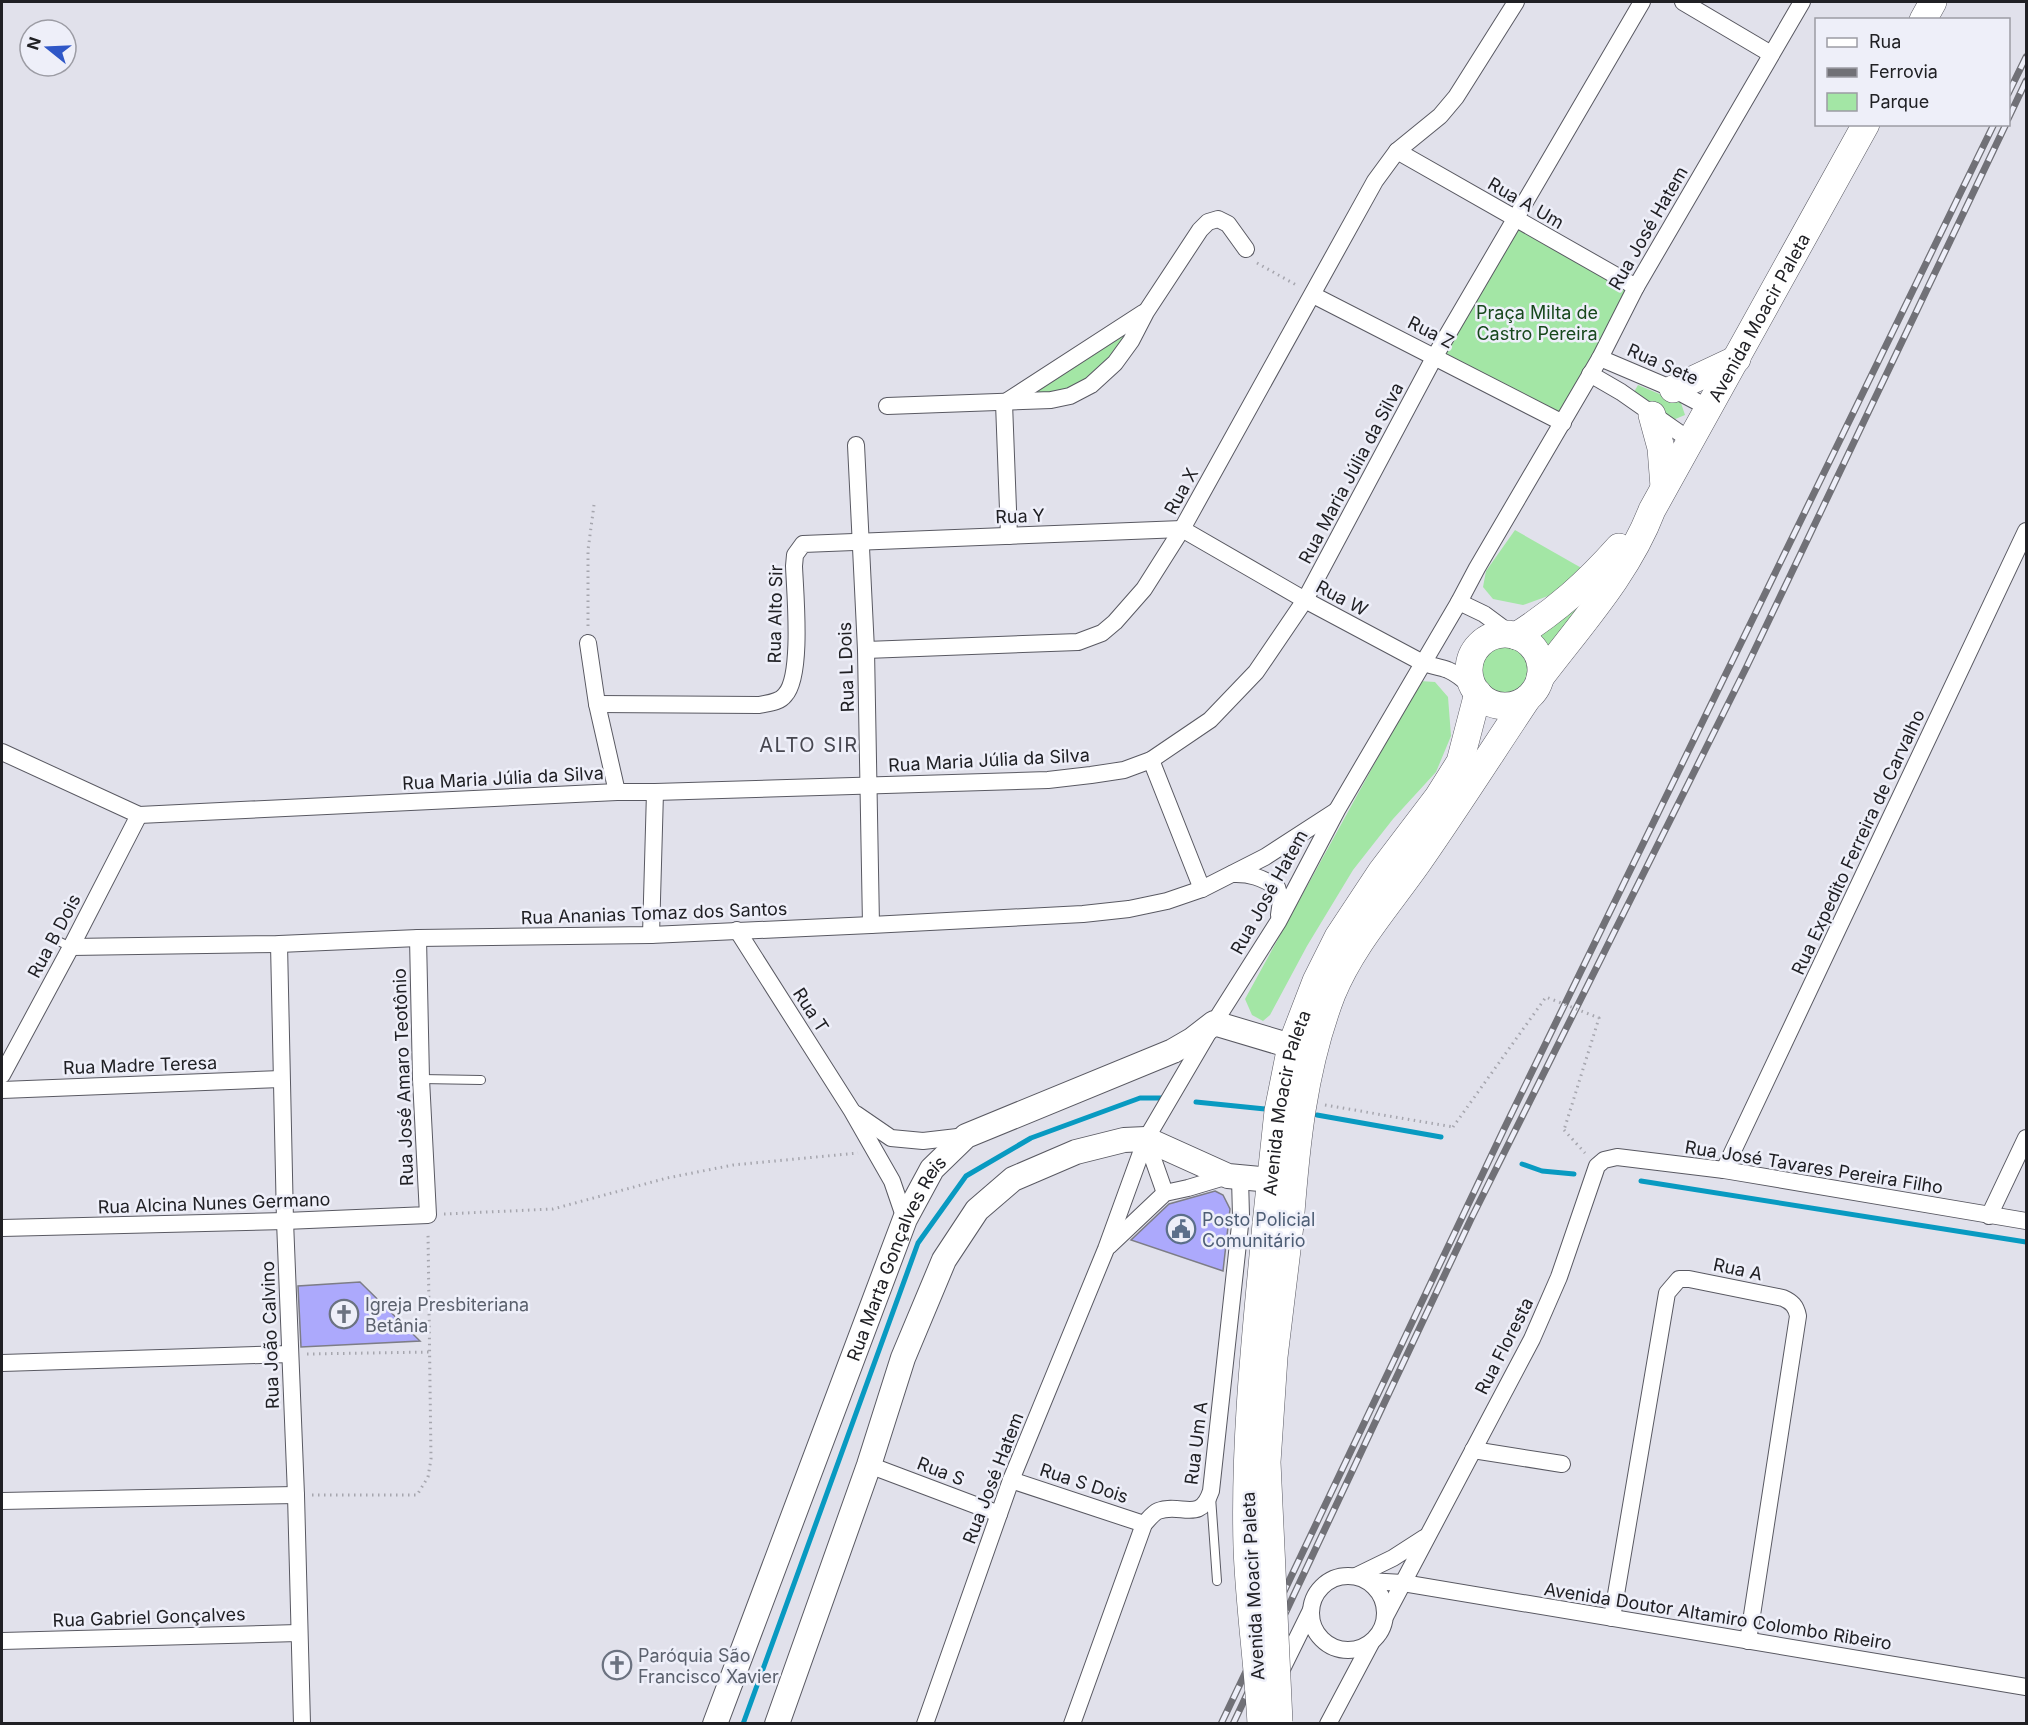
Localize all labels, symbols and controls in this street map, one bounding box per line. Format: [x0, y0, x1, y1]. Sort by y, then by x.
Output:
north arrow [18, 18, 78, 78]
legend [1815, 18, 2010, 126]
text: Rua [1869, 31, 1901, 52]
text: N [22, 34, 45, 52]
text: Ferrovia [1869, 61, 1938, 82]
text: Parque [1869, 91, 1929, 112]
street label: Rua José Hatem [1604, 163, 1692, 293]
street label: Rua A Um [1484, 173, 1568, 233]
street label: Avenida Moacir Paleta [1704, 230, 1814, 405]
park label: Praça Milta de Castro Pereira [1476, 302, 1598, 344]
street label: Rua Z [1405, 312, 1457, 352]
street label: Rua Sete [1624, 339, 1702, 389]
street label: Rua Maria Júlia da Silva [1294, 379, 1408, 567]
street label: Rua X [1160, 464, 1202, 518]
street label: Rua Y [995, 505, 1045, 527]
street label: Rua Alto Sir [764, 564, 786, 664]
street label: Rua W [1313, 576, 1371, 620]
street label: Rua L Dois [834, 622, 858, 712]
street label: Rua Expedito Ferreira de Carvalho [1787, 706, 1929, 978]
district label: ALTO SIR [759, 733, 859, 757]
street label: Rua Maria Júlia da Silva [888, 744, 1090, 776]
street label: Rua Maria Júlia da Silva [402, 762, 604, 794]
street label: Rua José Hatem [1226, 826, 1312, 958]
street label: Rua B Dois [23, 891, 85, 981]
street label: Rua Ananias Tomaz dos Santos [520, 898, 788, 928]
street label: Rua José Amaro Teotônio [389, 968, 417, 1186]
street label: Rua T [789, 984, 833, 1036]
street label: Avenida Moacir Paleta [1259, 1007, 1314, 1197]
street label: Rua Madre Teresa [63, 1052, 217, 1078]
street label: Rua José Tavares Pereira Filho [1683, 1136, 1945, 1198]
street label: Rua Marta Gonçalves Reis [842, 1151, 950, 1364]
street label: Rua Alcina Nunes Germano [97, 1188, 331, 1218]
place label: Posto Policial Comunitário [1202, 1209, 1315, 1251]
public building icon: Posto Policial Comunitário [1165, 1213, 1197, 1245]
street label: Rua A [1711, 1254, 1765, 1284]
street label: Rua João Calvino [257, 1261, 283, 1409]
place label: Igreja Presbiteriana Betânia [365, 1294, 529, 1336]
street label: Rua Floresta [1471, 1294, 1537, 1398]
church icon: Igreja Presbiteriana Betânia [328, 1298, 360, 1330]
street label: Rua Um A [1180, 1400, 1212, 1486]
street label: Rua José Hatem [958, 1409, 1028, 1547]
street label: Rua S [914, 1452, 968, 1490]
street label: Rua S Dois [1037, 1459, 1131, 1507]
street label: Avenida Moacir Paleta [1238, 1491, 1268, 1681]
street label: Avenida Doutor Altamiro Colombo Ribeiro [1543, 1578, 1893, 1654]
street label: Rua Gabriel Gonçalves [52, 1603, 246, 1631]
place label: Paróquia São Francisco Xavier [638, 1645, 779, 1687]
church icon: Paróquia São Francisco Xavier [601, 1649, 633, 1681]

